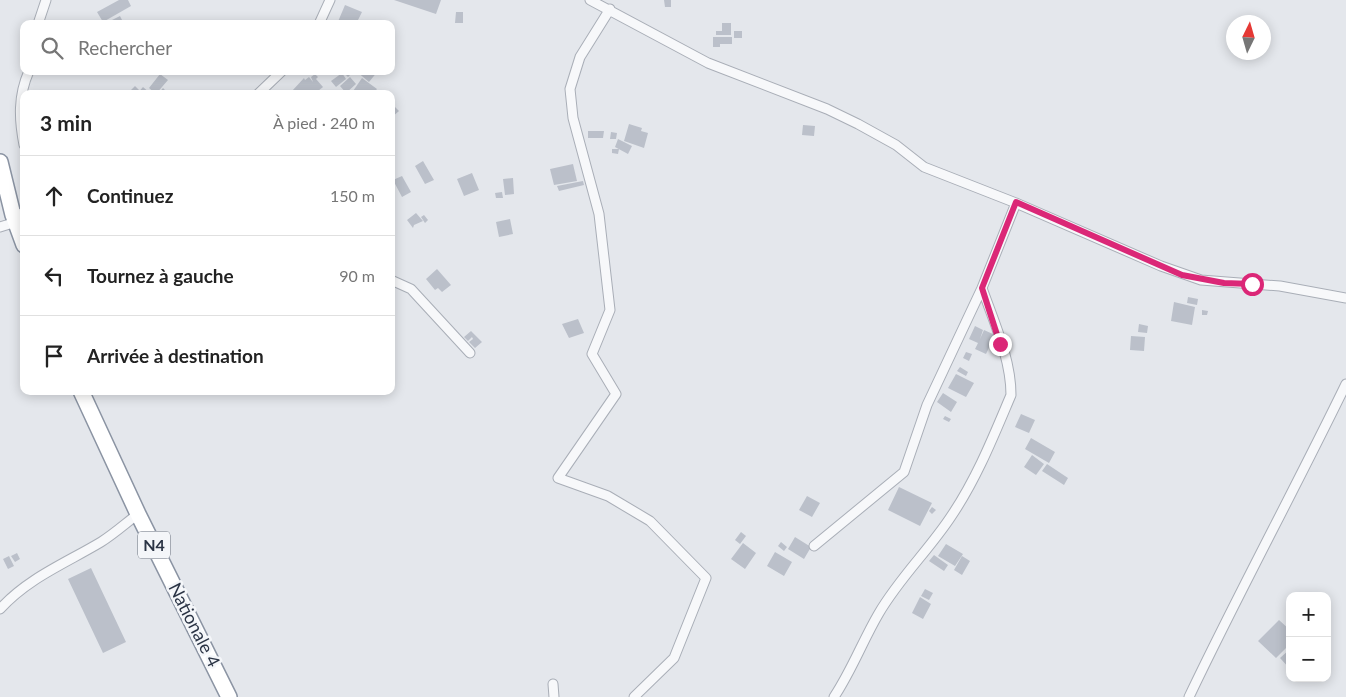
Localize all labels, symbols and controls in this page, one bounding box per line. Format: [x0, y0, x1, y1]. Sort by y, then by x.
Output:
north arrow [1226, 15, 1271, 60]
search box [20, 20, 395, 75]
icon: search [38, 34, 66, 62]
text: Rechercher [78, 36, 172, 59]
text: 3 min [40, 110, 92, 135]
text: À pied · 240 m [273, 113, 375, 132]
icon: ahead [40, 182, 68, 210]
text: Continuez [87, 184, 173, 207]
text: 150 m [330, 186, 375, 205]
icon: left [40, 262, 68, 290]
text: Tournez à gauche [87, 264, 234, 287]
text: 90 m [339, 266, 375, 285]
route start [1241, 273, 1264, 296]
route end [989, 333, 1012, 356]
icon: arrive [40, 342, 68, 370]
text: Arrivée à destination [87, 344, 264, 367]
road number: N4 [138, 532, 170, 558]
street label: Nationale 4 [164, 579, 225, 670]
map controls [1286, 592, 1331, 682]
button: + [1286, 592, 1331, 637]
button: − [1286, 637, 1331, 682]

